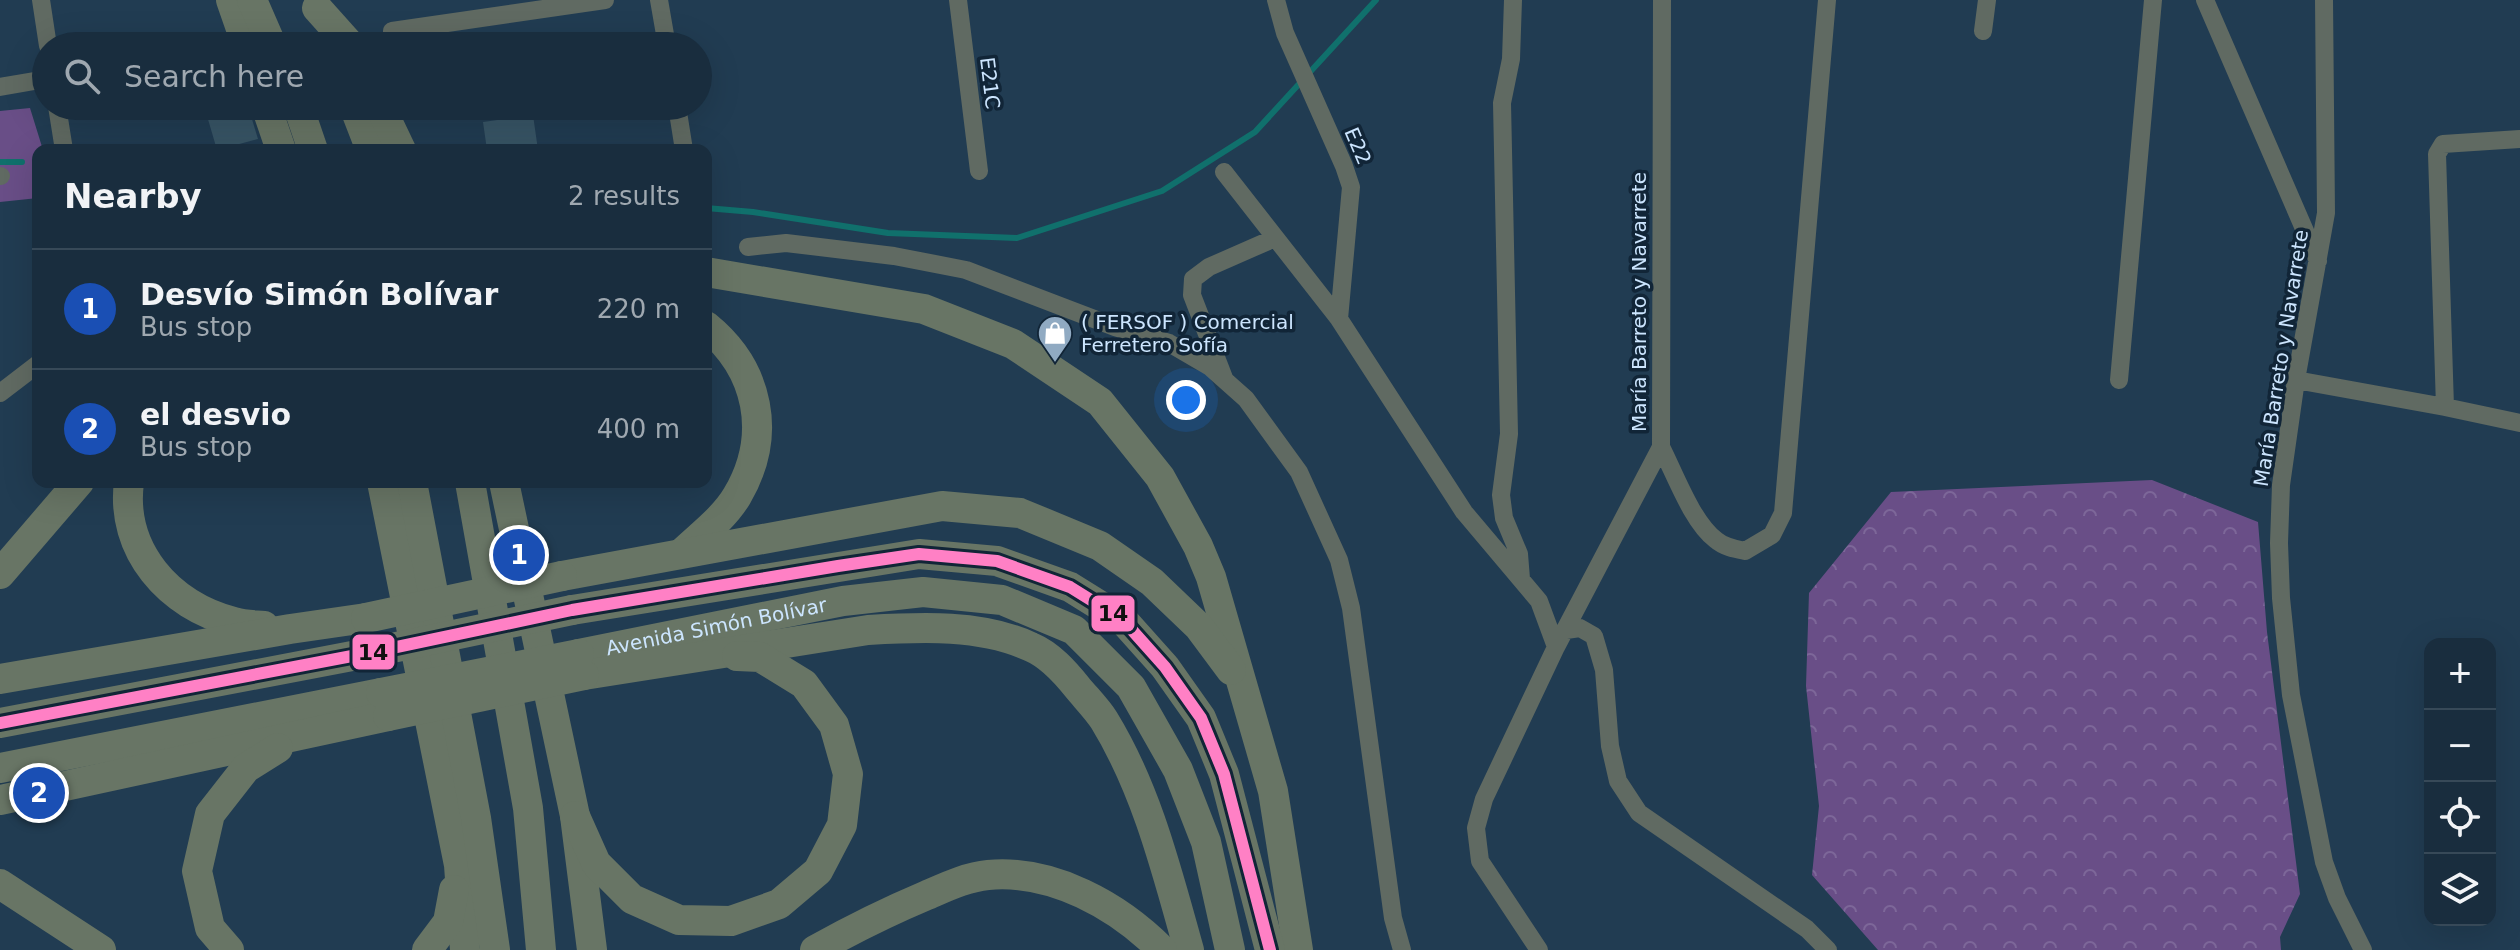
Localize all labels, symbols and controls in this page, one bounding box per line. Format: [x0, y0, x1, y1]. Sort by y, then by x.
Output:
search box [32, 32, 712, 120]
icon: search [60, 54, 104, 98]
street label: E21C [975, 56, 1005, 110]
text: Search here [124, 59, 304, 94]
street label: E22 [1340, 124, 1376, 168]
street label: María Barreto y Navarrete [1627, 172, 1651, 432]
text: Nearby [64, 176, 202, 216]
text: 2 results [568, 181, 680, 211]
street label: María Barreto y Navarrete [2249, 228, 2313, 488]
text: Desvío Simón Bolívar [140, 277, 498, 312]
text: 1 [81, 294, 99, 324]
text: 220 m [597, 294, 680, 324]
place label: ( FERSOF ) Comercial Ferretero Sofía [1081, 310, 1294, 357]
text: Bus stop [140, 312, 252, 342]
shop icon: ( FERSOF ) Comercial Ferretero Sofía [1036, 314, 1074, 364]
your location [1166, 380, 1206, 420]
text: el desvio [140, 397, 291, 432]
text: 2 [81, 414, 99, 444]
text: 400 m [597, 414, 680, 444]
text: Bus stop [140, 432, 252, 462]
pin: 1 [493, 525, 545, 585]
street label: Avenida Simón Bolívar [604, 592, 830, 660]
line badge: 14 [1090, 594, 1136, 633]
text: 14 [1098, 601, 1128, 626]
line badge: 14 [351, 633, 396, 671]
map controls [2424, 638, 2496, 926]
button: + [2424, 638, 2496, 710]
text: 14 [358, 640, 388, 665]
button: − [2424, 710, 2496, 782]
pin: 2 [13, 763, 65, 823]
button: locate [2424, 782, 2496, 854]
button: layers [2424, 854, 2496, 926]

